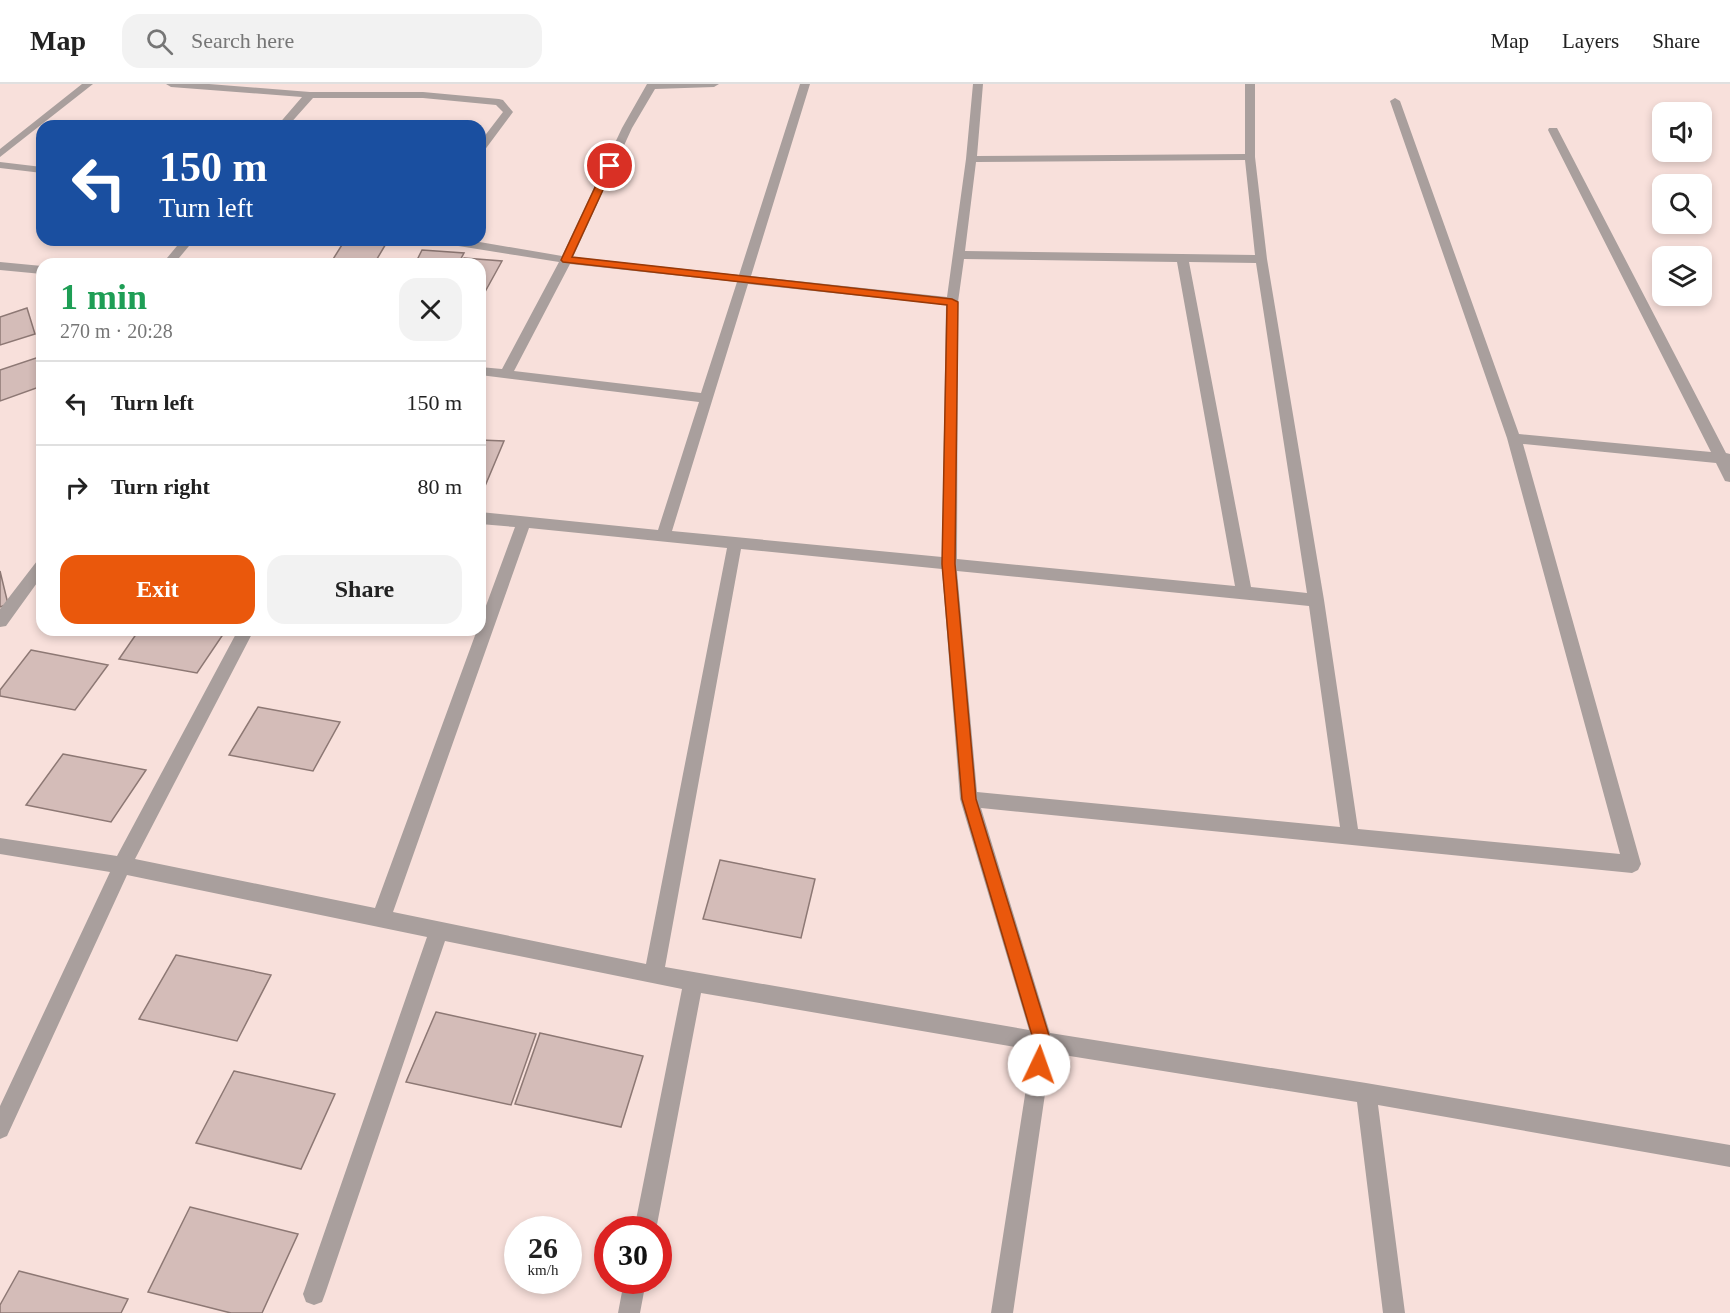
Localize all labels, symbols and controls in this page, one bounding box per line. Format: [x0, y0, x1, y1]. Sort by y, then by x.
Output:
search box [122, 14, 542, 68]
text: Map [30, 25, 86, 56]
icon: search [143, 25, 176, 58]
text: Search here [191, 28, 294, 53]
text: Map [1491, 29, 1529, 53]
text: Layers [1562, 29, 1619, 53]
text: Share [1652, 29, 1700, 53]
map controls [1652, 102, 1712, 306]
button: sound [1652, 102, 1712, 162]
pin [584, 140, 635, 191]
icon: left [60, 144, 138, 222]
text: 150 m [159, 144, 268, 190]
icon: arrive [593, 149, 626, 182]
button: search [1652, 174, 1712, 234]
text: Turn left [159, 193, 253, 223]
button: layers [1652, 246, 1712, 306]
text: 1 min [60, 277, 147, 317]
button: close [399, 278, 462, 341]
text: 270 m · 20:28 [60, 320, 173, 342]
icon: left [60, 387, 93, 420]
text: Turn left [111, 390, 194, 415]
text: 150 m [406, 390, 462, 415]
icon: right [60, 471, 93, 504]
text: Turn right [111, 474, 210, 499]
text: 80 m [417, 474, 462, 499]
button: Exit [60, 555, 255, 624]
button: Share [267, 555, 462, 624]
position arrow [1007, 1033, 1071, 1097]
speed limit sign: 30 [594, 1216, 672, 1294]
text: 26 [528, 1231, 558, 1264]
text: km/h [528, 1262, 558, 1278]

